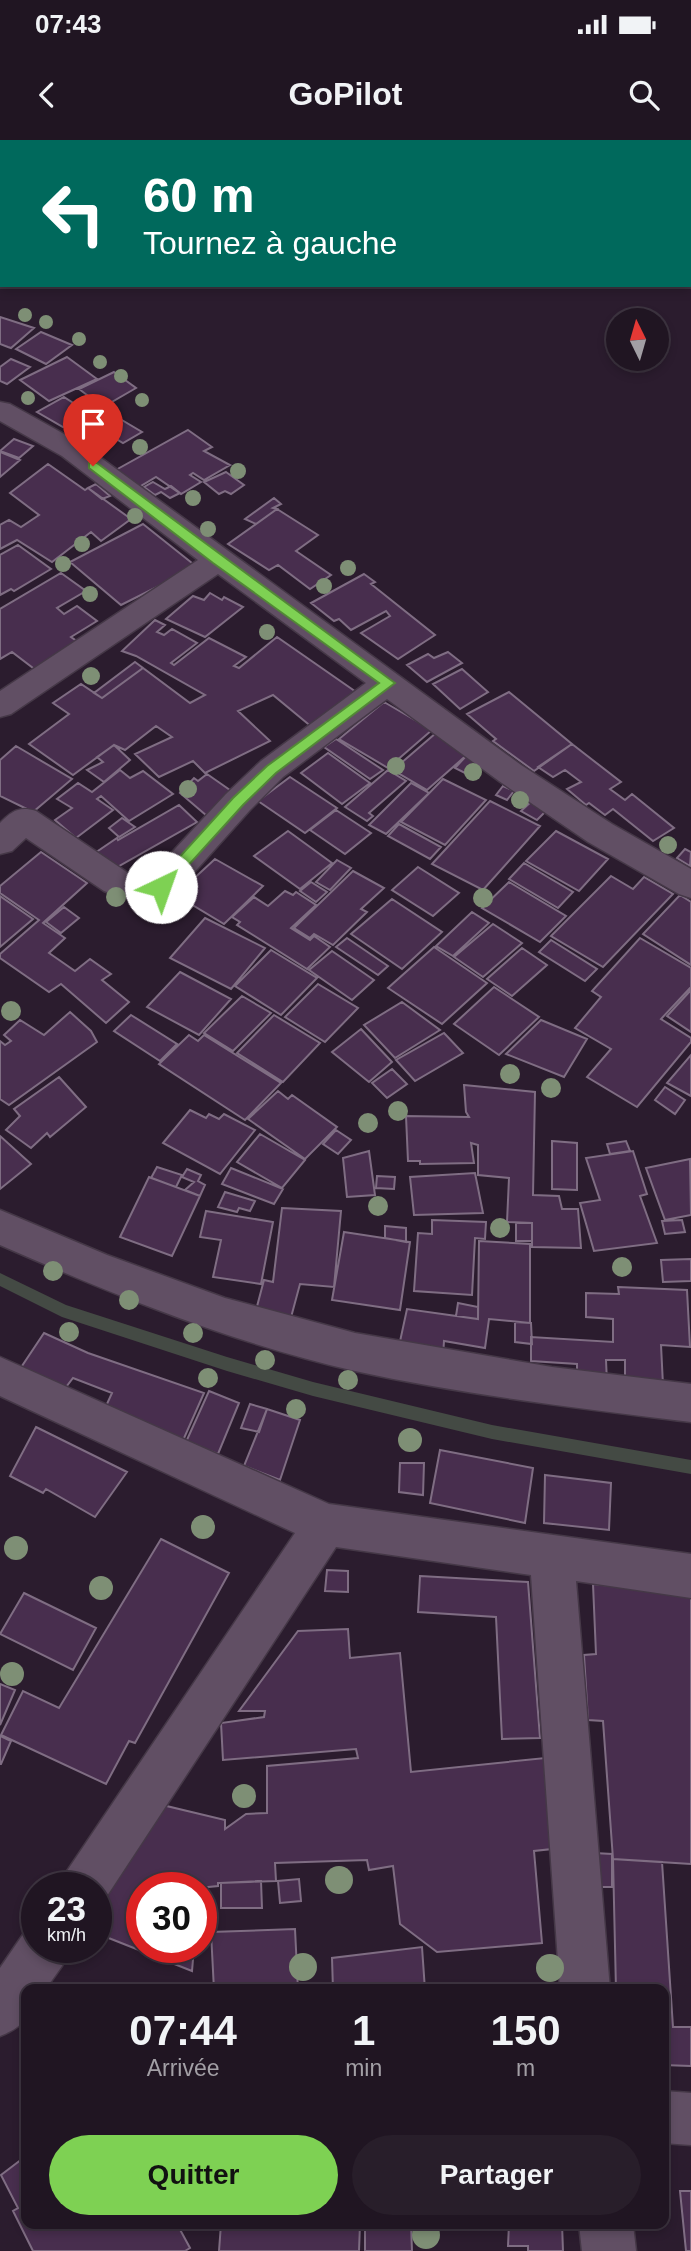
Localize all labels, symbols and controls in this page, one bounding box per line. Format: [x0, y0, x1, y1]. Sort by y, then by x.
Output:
text: 07:43 [35, 9, 102, 39]
icon: back [28, 76, 66, 114]
text: GoPilot [289, 76, 402, 112]
icon: search [625, 76, 663, 114]
icon: left [28, 168, 119, 259]
text: 60 m [143, 168, 255, 222]
text: Tournez à gauche [143, 225, 397, 261]
north arrow [606, 308, 668, 371]
map controls [606, 308, 669, 371]
pin [63, 394, 123, 466]
icon: arrive [74, 405, 112, 443]
position arrow [124, 850, 198, 924]
speed limit sign: 30 [126, 1872, 217, 1963]
text: 23 [47, 1889, 86, 1928]
text: km/h [47, 1925, 86, 1945]
text: 07:44 [129, 2007, 237, 2054]
text: 1 [352, 2007, 375, 2054]
text: 150 [491, 2007, 561, 2054]
text: Arrivée [147, 2055, 220, 2081]
text: min [345, 2055, 382, 2081]
text: m [516, 2055, 535, 2081]
button: Quitter [49, 2135, 338, 2215]
button: Partager [352, 2135, 641, 2215]

